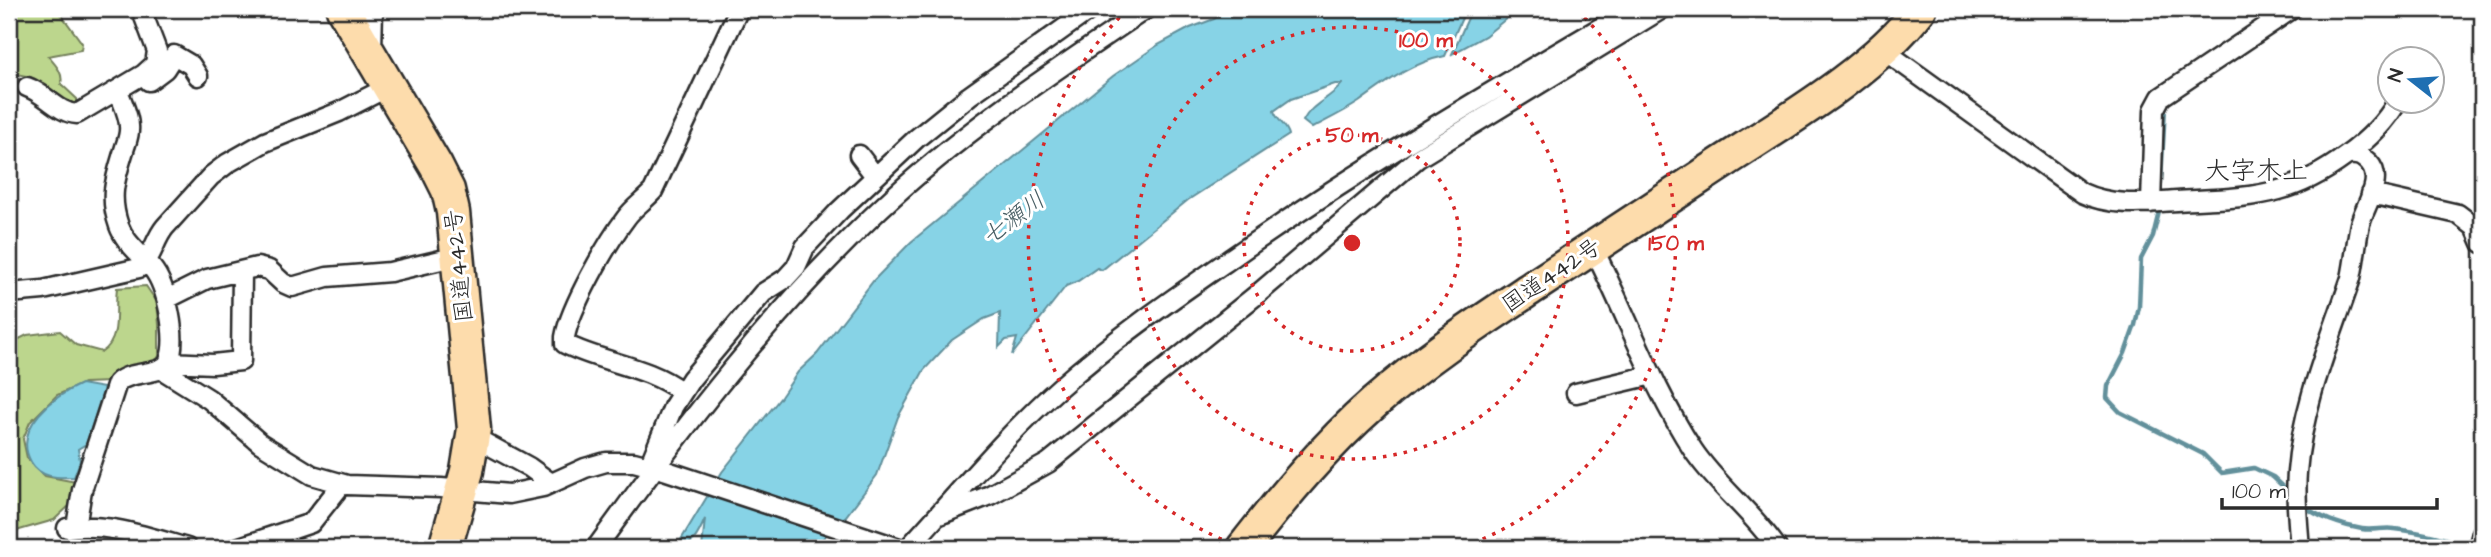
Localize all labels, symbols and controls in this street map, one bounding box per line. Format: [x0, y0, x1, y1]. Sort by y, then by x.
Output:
text: 100 m [1399, 26, 1454, 55]
north arrow [2376, 46, 2446, 116]
text: N [2382, 66, 2411, 85]
text: 50 m [1326, 121, 1379, 150]
district label: 大字木上 [2204, 153, 2308, 189]
water label: 七瀬川 [975, 184, 1053, 254]
street label: 国道442号 [437, 208, 481, 324]
text: 150 m [1648, 229, 1704, 258]
centre of rings [1340, 231, 1364, 255]
street label: 国道442号 [1496, 231, 1608, 321]
scale bar [2222, 466, 2437, 510]
text: 100 m [2232, 477, 2287, 506]

